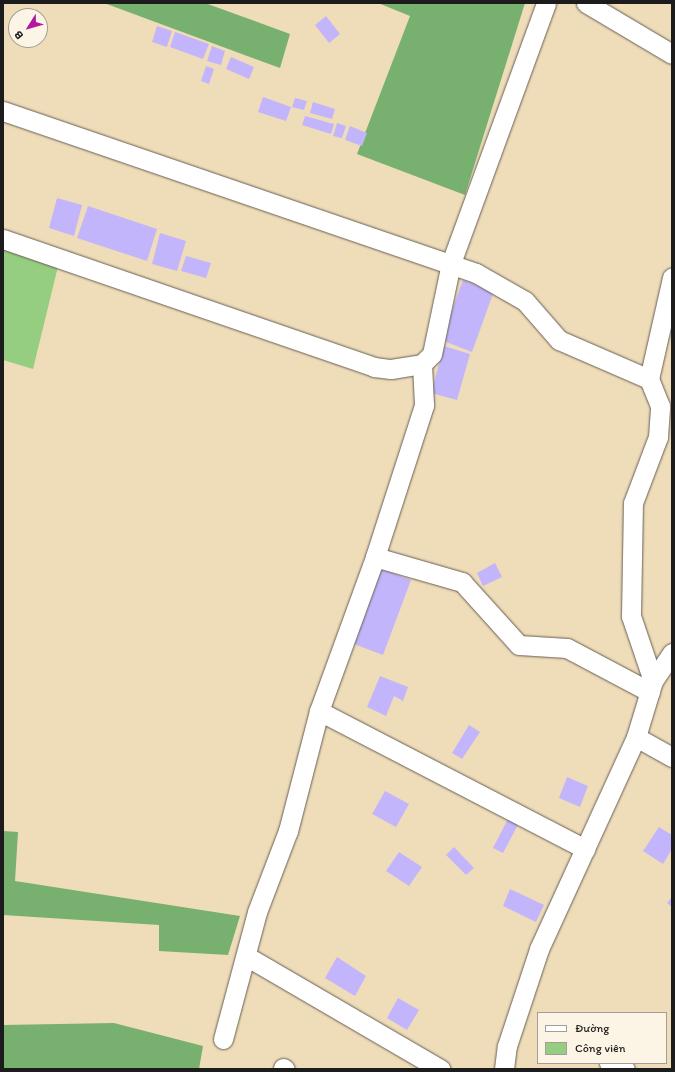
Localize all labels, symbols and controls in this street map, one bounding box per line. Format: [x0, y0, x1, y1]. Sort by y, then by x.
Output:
north arrow [8, 8, 48, 48]
text: B [11, 28, 26, 42]
legend [537, 1012, 667, 1064]
text: Đường [575, 1021, 609, 1035]
text: Công viên [575, 1041, 626, 1055]

